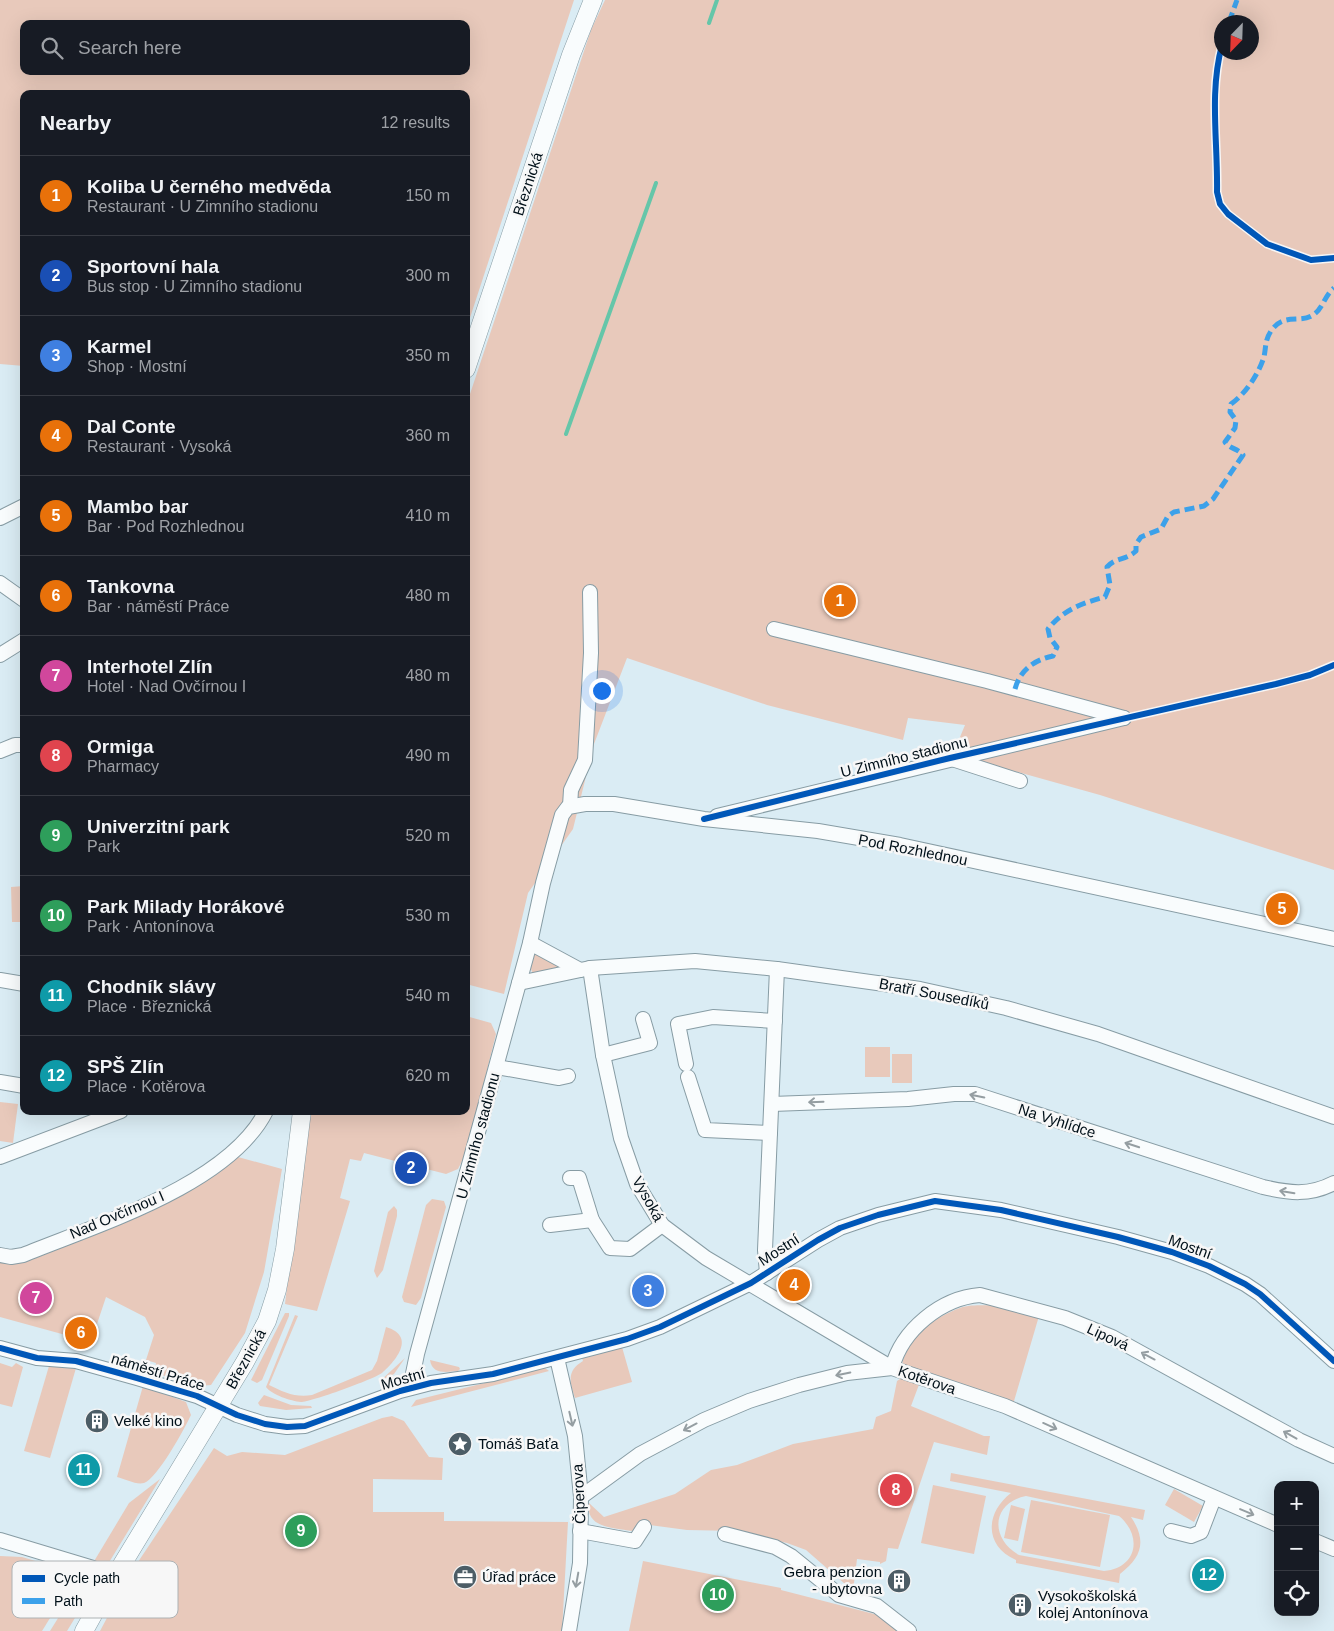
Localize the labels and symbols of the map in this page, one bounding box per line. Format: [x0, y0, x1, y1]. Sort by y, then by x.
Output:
north arrow [1214, 15, 1259, 60]
street label: Březnická [509, 149, 546, 218]
pin: 1 [824, 582, 856, 620]
your location [589, 678, 615, 704]
street label: U Zimního stadionu [839, 733, 969, 780]
street label: Pod Rozhlednou [857, 831, 969, 868]
pin: 5 [1266, 890, 1298, 928]
street label: Bratří Sousedíků [878, 975, 991, 1013]
street label: U Zimního stadionu [452, 1071, 503, 1201]
one-way arrow [970, 1091, 986, 1100]
one-way arrow [808, 1098, 824, 1107]
street label: Na Vyhlídce [1016, 1100, 1098, 1141]
one-way arrow [1125, 1140, 1141, 1149]
pin: 2 [395, 1149, 427, 1187]
street label: Vysoká [629, 1173, 668, 1225]
street label: Nad Ovčírnou I [67, 1187, 167, 1242]
one-way arrow [1280, 1187, 1296, 1197]
street label: Mostní [755, 1230, 803, 1269]
street label: Mostní [1166, 1231, 1215, 1263]
pin: 4 [778, 1266, 810, 1304]
pin: 3 [632, 1272, 664, 1310]
pin: 7 [20, 1279, 52, 1317]
pin: 6 [65, 1314, 97, 1352]
street label: Lipová [1085, 1320, 1132, 1354]
street label: Březnická [222, 1325, 269, 1392]
street label: náměstí Práce [109, 1349, 207, 1394]
one-way arrow [1141, 1351, 1156, 1360]
street label: Kotěrova [896, 1362, 959, 1398]
street label: Mostní [379, 1364, 428, 1393]
one-way arrow [836, 1370, 852, 1379]
building icon: Velké kino [84, 1408, 110, 1434]
one-way arrow [567, 1410, 576, 1426]
place label: Velké kino [114, 1412, 182, 1429]
one-way arrow [683, 1422, 698, 1432]
one-way arrow [1042, 1422, 1057, 1432]
one-way arrow [1284, 1429, 1298, 1439]
place icon: Tomáš Baťa [447, 1431, 473, 1457]
place label: Tomáš Baťa [478, 1435, 559, 1452]
pin: 11 [68, 1451, 100, 1489]
street label: Čiperova [568, 1463, 589, 1524]
pin: 8 [880, 1471, 912, 1509]
one-way arrow [1239, 1507, 1254, 1517]
pin: 9 [285, 1512, 317, 1550]
pin: 12 [1192, 1556, 1224, 1594]
legend [12, 1561, 178, 1618]
place label: Gebra penzion - ubytovna [784, 1563, 883, 1597]
office icon: Úřad práce [452, 1564, 478, 1590]
place label: Úřad práce [482, 1568, 556, 1585]
building icon: Gebra penzion - ubytovna [886, 1568, 912, 1594]
text: Cycle path [54, 1570, 120, 1586]
one-way arrow [572, 1572, 582, 1588]
pin: 10 [702, 1576, 734, 1614]
place label: Vysokoškolská kolej Antonínova [1038, 1587, 1149, 1621]
building icon: Vysokoškolská kolej Antonínova [1007, 1592, 1033, 1618]
text: Path [54, 1593, 83, 1609]

